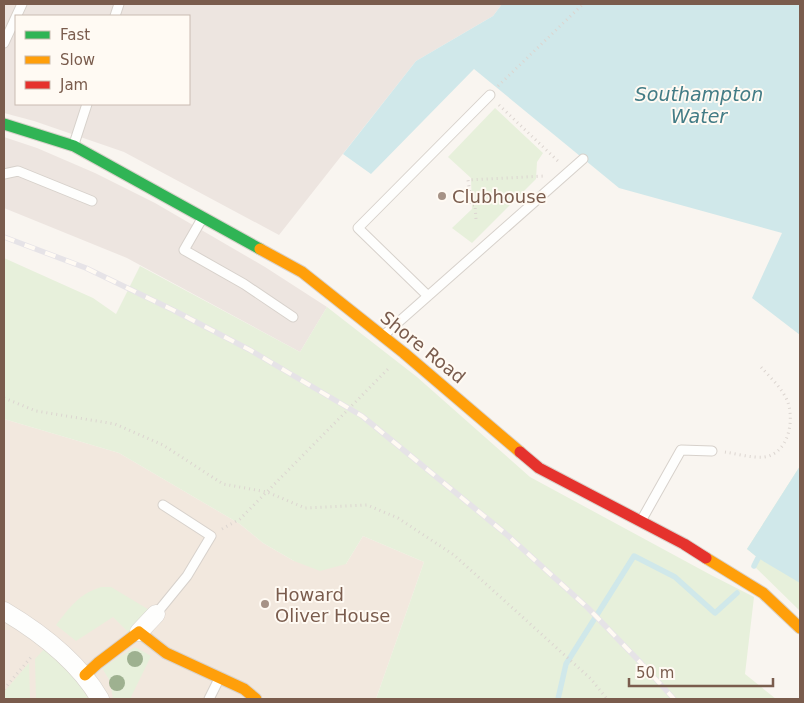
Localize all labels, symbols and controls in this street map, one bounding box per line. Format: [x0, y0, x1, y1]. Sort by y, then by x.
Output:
legend [15, 15, 190, 105]
text: Fast [60, 26, 90, 44]
text: Slow [60, 51, 95, 69]
text: Jam [59, 76, 88, 94]
water label: Southampton Water [635, 83, 763, 127]
place label: Clubhouse [452, 186, 547, 207]
marker: Clubhouse [436, 190, 448, 202]
street label: Shore Road [376, 306, 470, 388]
place label: Howard Oliver House [275, 584, 390, 626]
marker: Howard Oliver House [259, 598, 271, 610]
scale bar [629, 656, 773, 688]
text: 50 m [636, 664, 674, 682]

